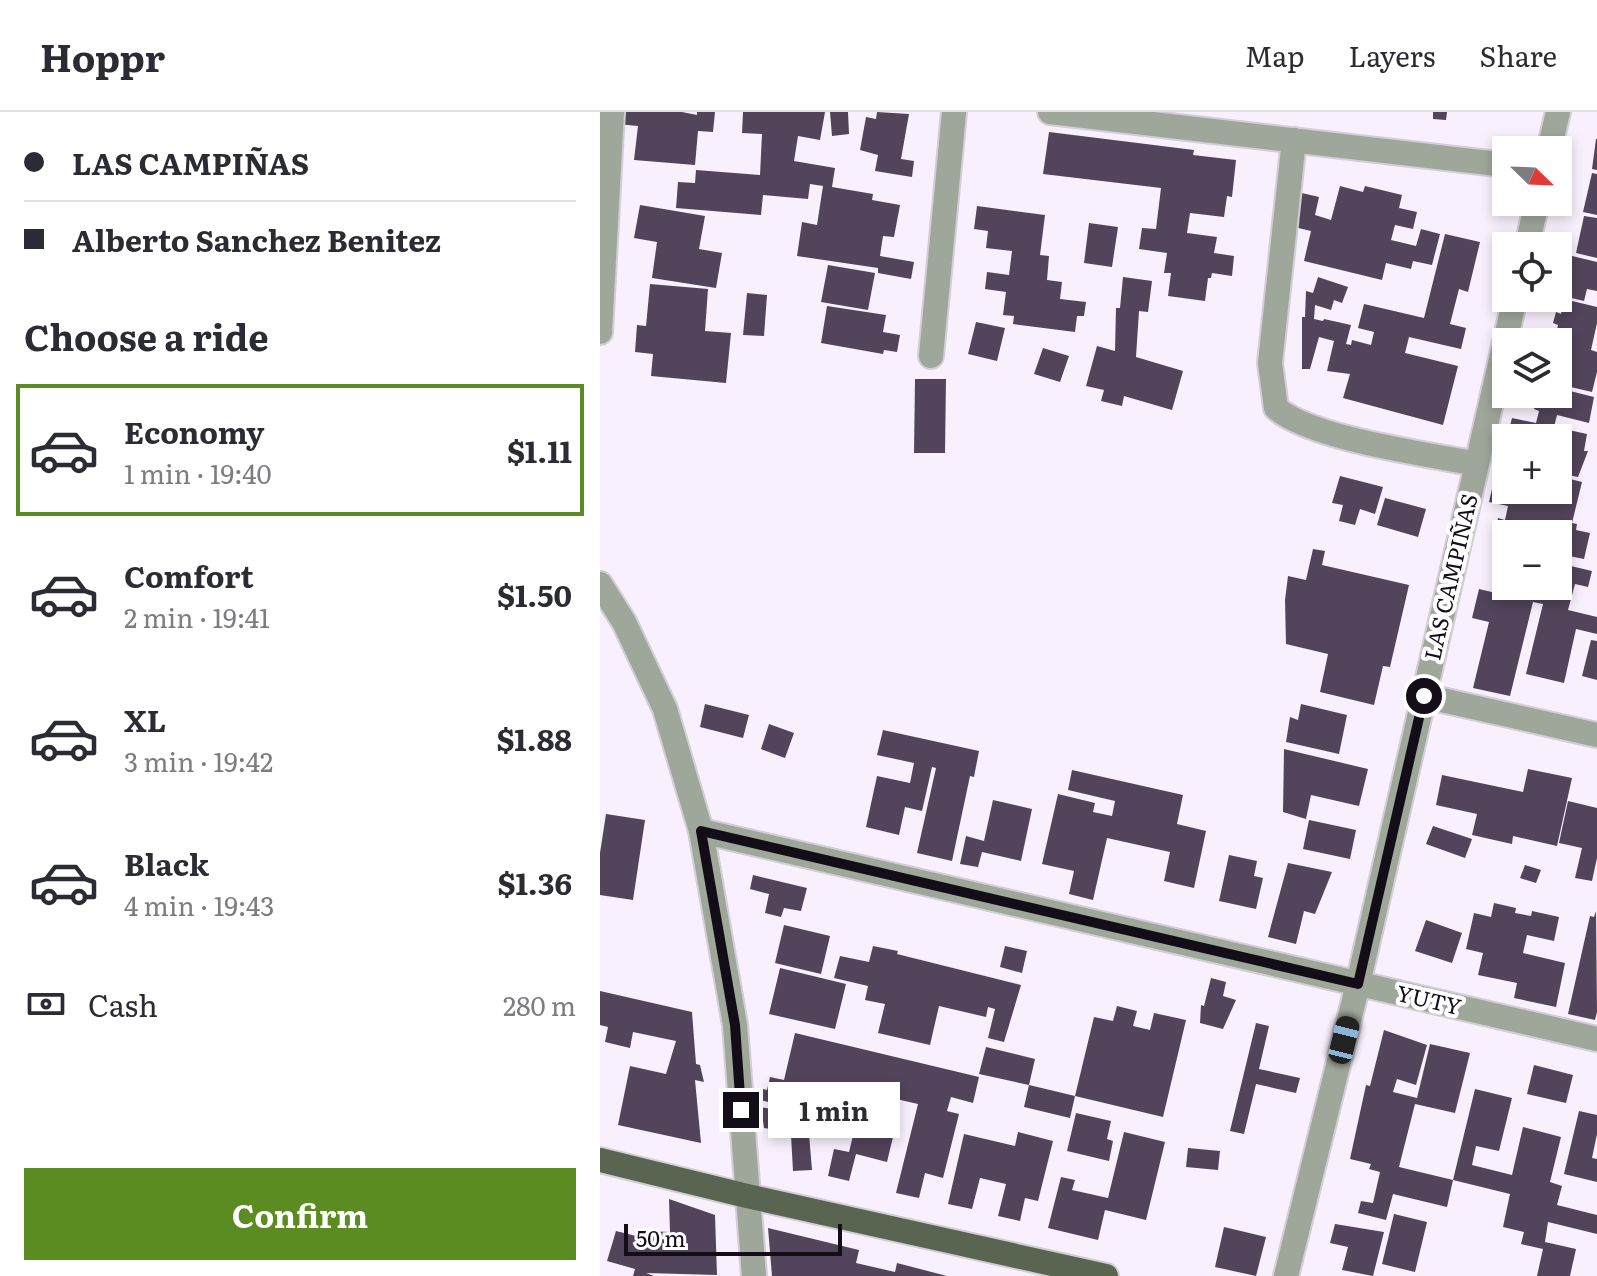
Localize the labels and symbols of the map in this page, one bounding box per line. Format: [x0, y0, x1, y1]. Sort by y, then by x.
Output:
north arrow [1492, 136, 1572, 216]
street label: LAS CAMPIÑAS [1414, 490, 1485, 663]
route start [1406, 678, 1442, 714]
street label: YUTY [1394, 975, 1465, 1022]
car [1327, 1014, 1361, 1066]
callout: 1 min [769, 1082, 901, 1138]
route end [723, 1092, 759, 1128]
scale bar [624, 1220, 842, 1256]

